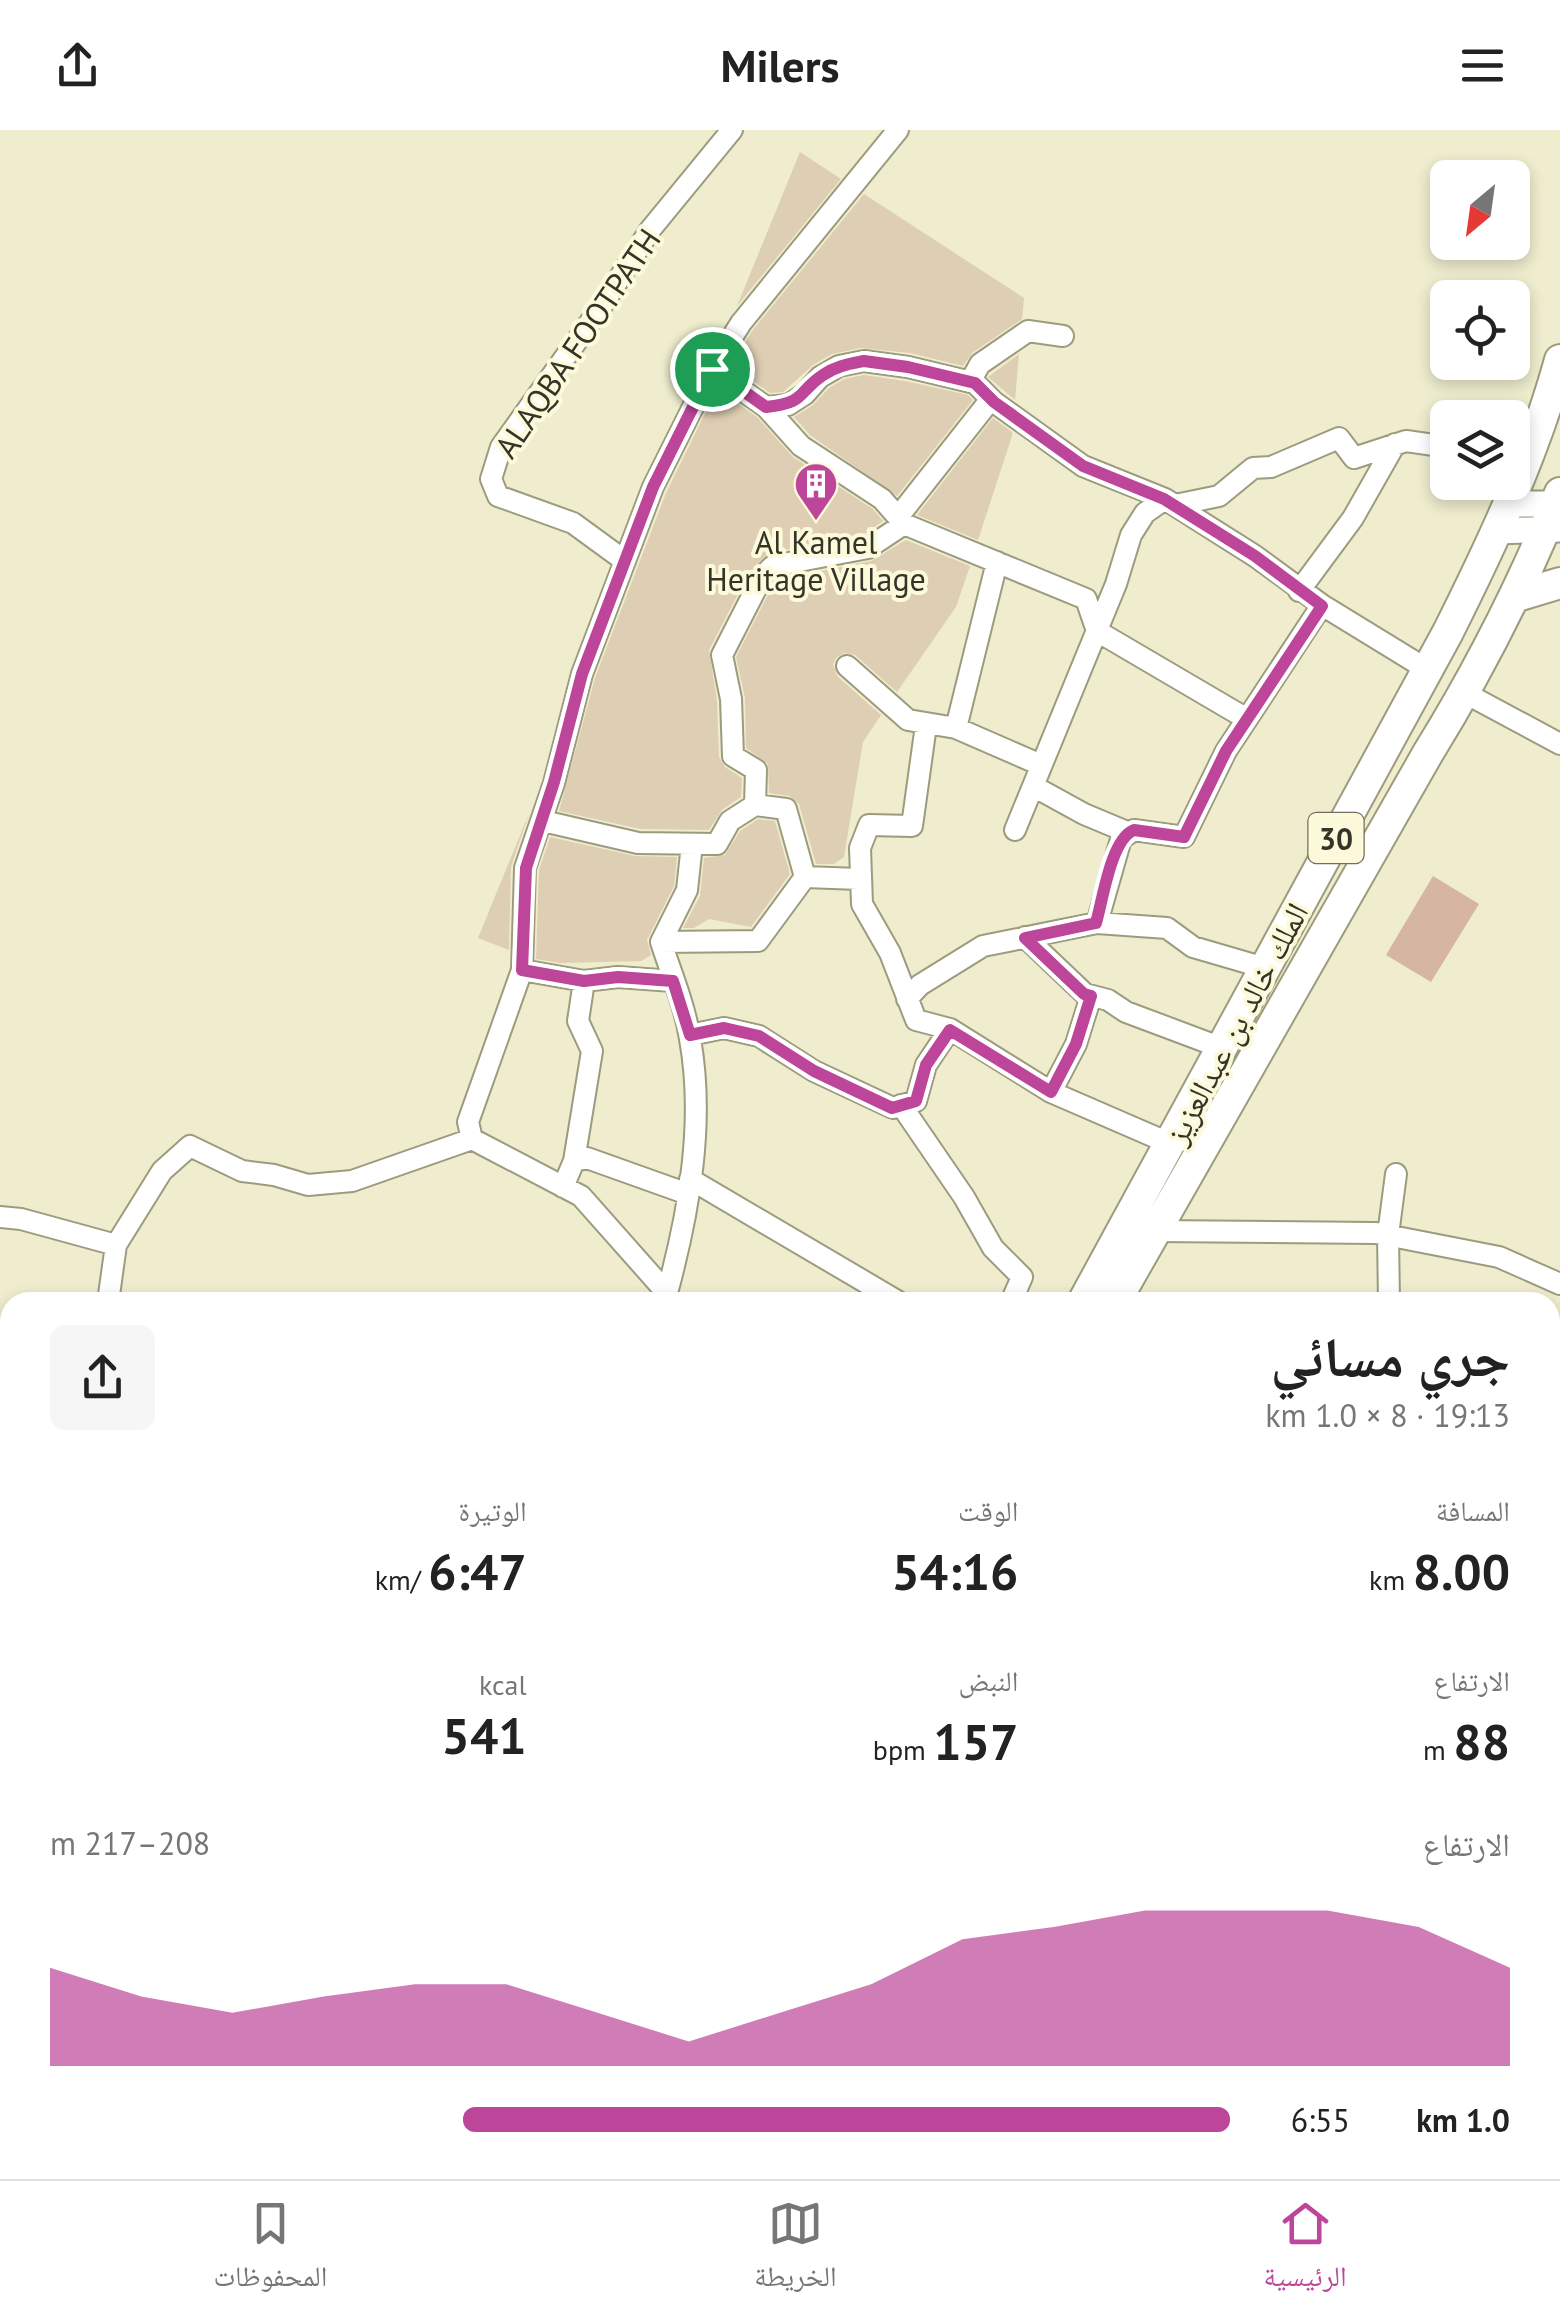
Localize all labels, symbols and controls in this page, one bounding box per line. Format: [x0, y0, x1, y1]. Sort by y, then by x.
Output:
text: Milers [721, 36, 840, 94]
icon: share [50, 38, 105, 93]
icon: menu [1455, 38, 1510, 93]
north arrow [1430, 160, 1530, 260]
map controls [1430, 160, 1530, 500]
street label: ALAQBA FOOTPATH [485, 220, 669, 466]
button: locate [1430, 280, 1530, 380]
pin [670, 327, 755, 412]
icon: arrive [685, 342, 740, 397]
button: layers [1430, 400, 1530, 500]
building icon: Al Kamel Heritage Village [793, 461, 839, 522]
place label: Al Kamel Heritage Village [706, 521, 926, 600]
road number: 30 [1308, 813, 1364, 863]
street label: الملك خالد بن عبدالعزيز [1154, 895, 1317, 1152]
text: جري مسائي [1270, 1321, 1510, 1392]
button: share [50, 1325, 155, 1430]
text: 19:13 · 8 × 1.0 km [1265, 1394, 1510, 1436]
text: الوتيرة [459, 1492, 527, 1529]
text: الوقت [958, 1492, 1018, 1529]
text: المسافة [1436, 1492, 1510, 1529]
text: 6:47 [428, 1539, 527, 1604]
text: 54:16 [891, 1539, 1018, 1604]
text: 8.00 [1413, 1539, 1510, 1604]
text: /km [375, 1561, 428, 1598]
text: km [1369, 1561, 1413, 1598]
text: النبض [959, 1662, 1018, 1699]
text: الارتفاع [1434, 1662, 1510, 1699]
text: kcal [479, 1666, 527, 1703]
text: 541 [442, 1703, 527, 1768]
text: 157 [933, 1709, 1018, 1774]
text: 88 [1453, 1709, 1510, 1774]
text: bpm [873, 1731, 933, 1768]
text: m [1423, 1731, 1453, 1768]
text: 208–217 m [50, 1822, 210, 1864]
text: الارتفاع [1423, 1823, 1510, 1865]
text: 6:55 [1291, 2099, 1350, 2141]
text: 1.0 km [1416, 2099, 1510, 2141]
tab: المحفوظات [213, 2196, 327, 2304]
tab: الخريطة [754, 2196, 837, 2304]
tab: الرئيسية [1264, 2196, 1347, 2304]

